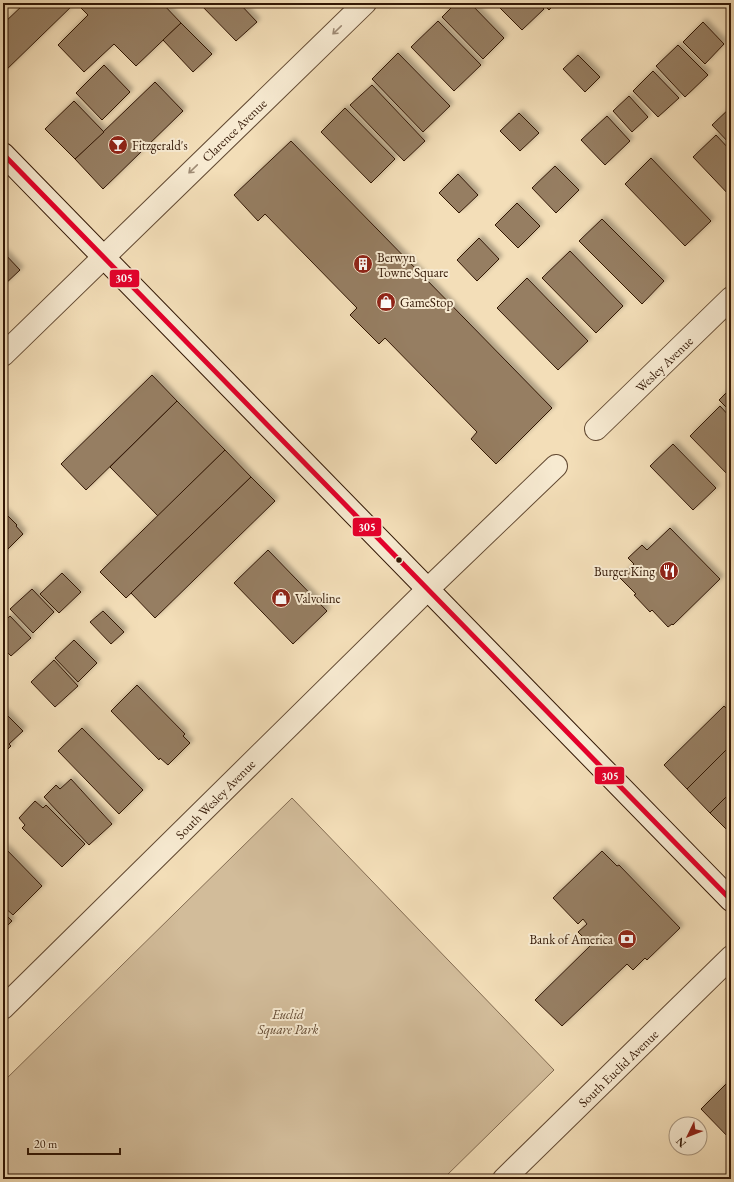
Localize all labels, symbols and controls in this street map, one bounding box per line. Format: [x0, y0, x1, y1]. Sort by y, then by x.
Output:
one-way arrow [332, 25, 342, 35]
street label: Clarence Avenue [198, 95, 270, 166]
bar icon: Fitzgerald's [107, 134, 129, 156]
place label: Fitzgerald's [132, 137, 188, 154]
one-way arrow [188, 165, 198, 174]
place label: Berwyn Towne Square [377, 249, 448, 281]
building icon: Berwyn Towne Square [352, 253, 374, 275]
line badge: 305 [109, 269, 140, 288]
text: 305 [115, 271, 133, 285]
shop icon: GameStop [375, 291, 397, 313]
place label: GameStop [400, 294, 453, 311]
street label: Wesley Avenue [632, 333, 697, 396]
line badge: 305 [352, 517, 382, 537]
text: 305 [358, 520, 376, 534]
unlabelled marker [394, 555, 404, 565]
restaurant icon: Burger King [658, 560, 680, 582]
place label: Burger King [594, 563, 655, 580]
shop icon: Valvoline [270, 587, 292, 609]
place label: Valvoline [295, 590, 341, 607]
street label: South Wesley Avenue [172, 756, 259, 843]
line badge: 305 [594, 766, 625, 785]
text: 305 [601, 769, 619, 783]
bank icon: Bank of America [616, 928, 638, 950]
place label: Bank of America [529, 931, 614, 948]
park label: Euclid Square Park [257, 1006, 318, 1039]
street label: South Euclid Avenue [575, 1026, 662, 1111]
north arrow [668, 1116, 708, 1156]
scale bar [28, 1130, 120, 1156]
text: N [672, 1135, 689, 1151]
text: 20 m [34, 1136, 58, 1152]

